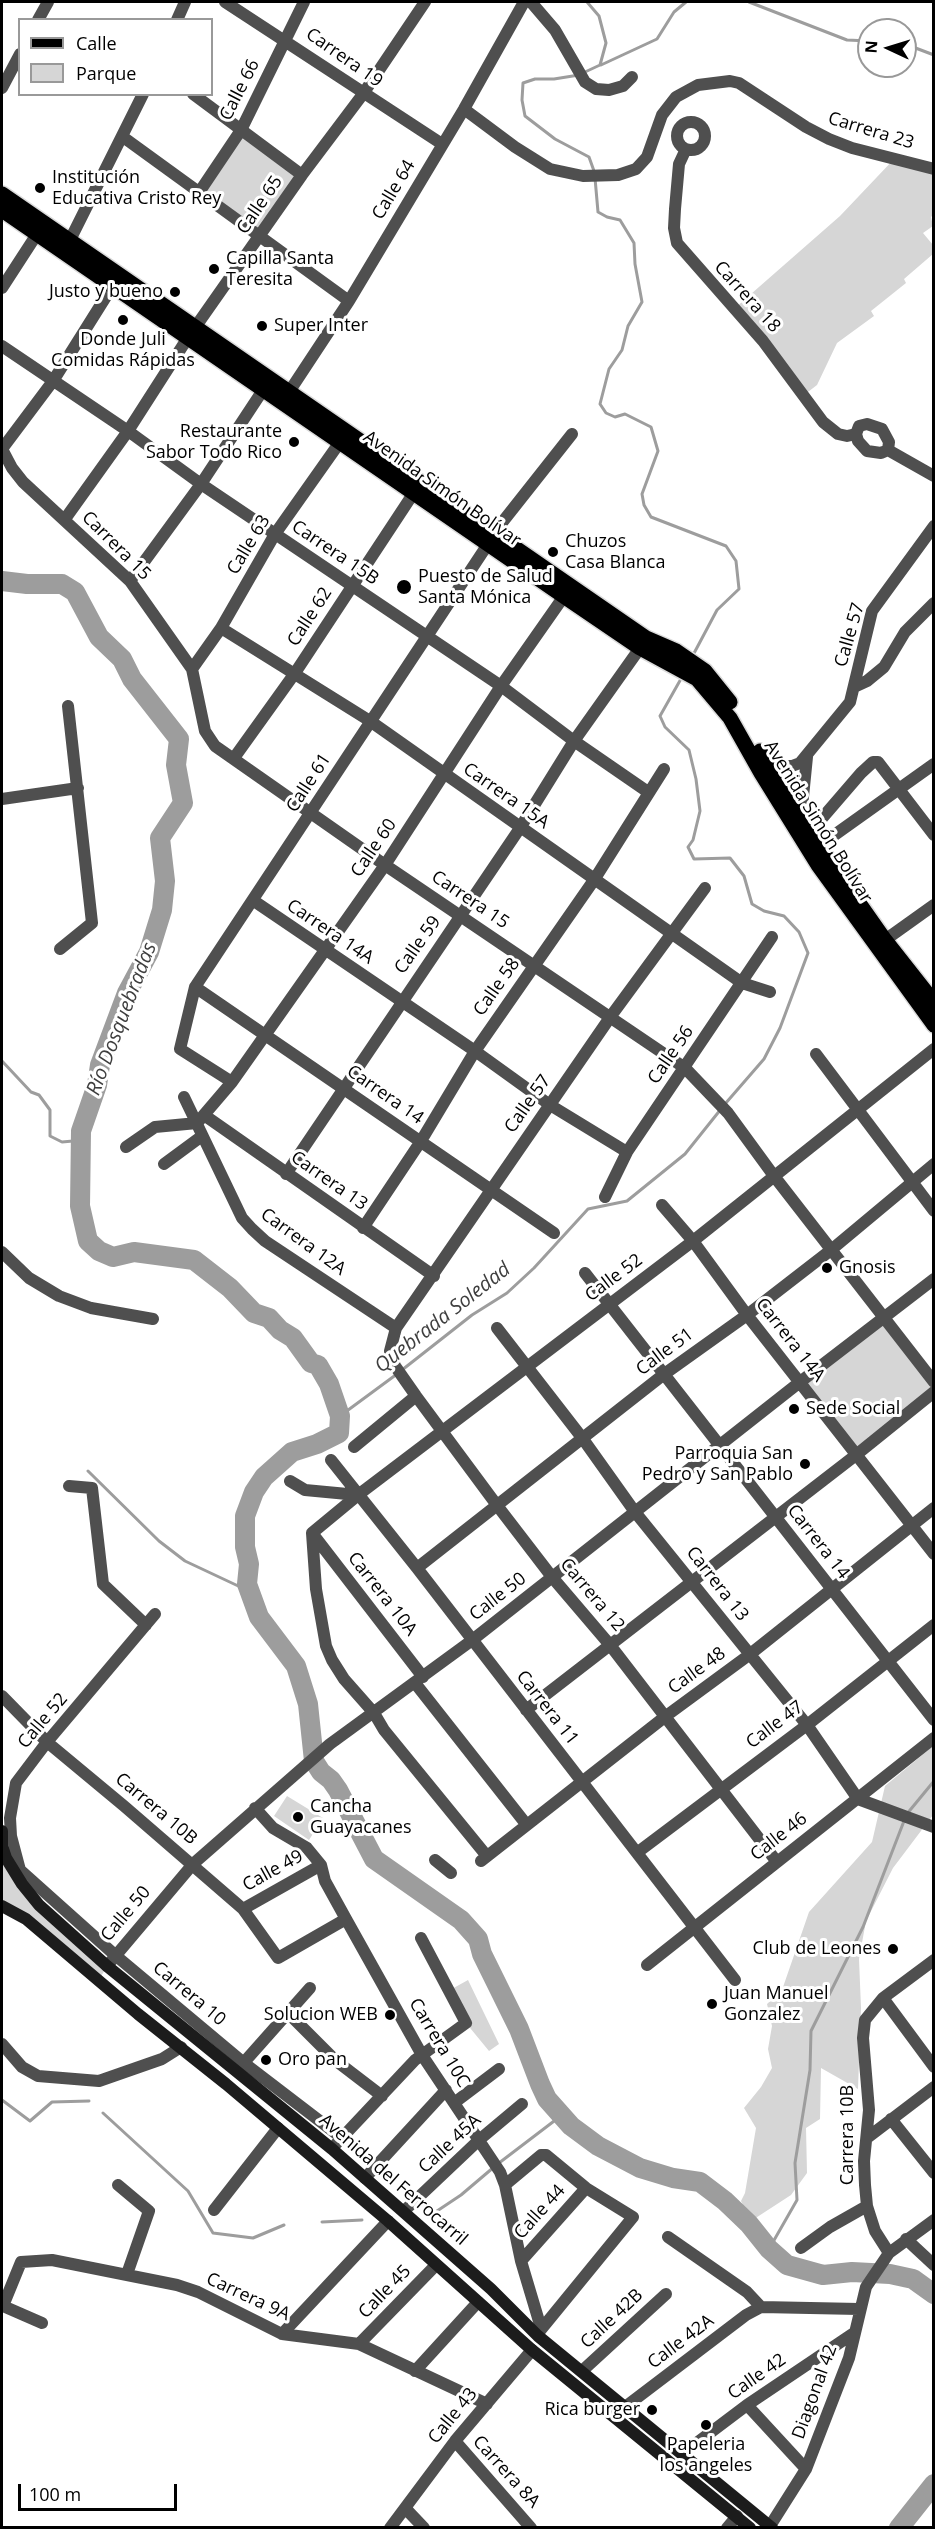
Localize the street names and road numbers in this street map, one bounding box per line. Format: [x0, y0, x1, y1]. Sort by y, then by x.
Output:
street label: Carrera 19 [301, 24, 387, 92]
street label: Calle 66 [215, 56, 265, 124]
street label: Carrera 23 [825, 108, 917, 154]
street label: Calle 64 [368, 156, 420, 224]
street label: Calle 65 [233, 172, 287, 238]
street label: Carrera 18 [709, 257, 785, 337]
street label: Avenida Simón Bolívar [359, 426, 525, 552]
street label: Carrera 15 [77, 507, 155, 585]
street label: Calle 63 [223, 511, 275, 579]
street label: Carrera 15B [287, 516, 383, 590]
street label: Calle 62 [283, 584, 337, 650]
street label: Calle 57 [831, 600, 869, 670]
street label: Avenida Simón Bolívar [759, 737, 877, 907]
street label: Calle 61 [282, 750, 336, 816]
street label: Carrera 15A [459, 758, 553, 834]
street label: Calle 60 [347, 815, 401, 881]
street label: Carrera 15 [427, 866, 513, 934]
street label: Carrera 14A [282, 895, 378, 969]
street label: Calle 59 [390, 912, 446, 978]
street label: Calle 58 [469, 954, 525, 1020]
street label: Calle 56 [644, 1022, 698, 1088]
street label: Carrera 14 [342, 1061, 428, 1129]
street label: Calle 57 [500, 1071, 556, 1137]
street label: Carrera 13 [286, 1147, 372, 1215]
street label: Carrera 12A [256, 1204, 350, 1280]
street label: Calle 52 [581, 1250, 647, 1306]
street label: Carrera 14A [751, 1294, 829, 1386]
street label: Calle 51 [632, 1324, 698, 1380]
street label: Carrera 14 [782, 1500, 854, 1584]
street label: Carrera 13 [681, 1542, 753, 1626]
street label: Carrera 10A [343, 1548, 421, 1640]
street label: Carrera 12 [555, 1554, 629, 1636]
street label: Calle 50 [465, 1568, 531, 1626]
street label: Calle 48 [664, 1643, 730, 1699]
street label: Carrera 11 [511, 1666, 583, 1750]
street label: Calle 52 [14, 1689, 72, 1753]
street label: Calle 47 [742, 1697, 808, 1753]
street label: Carrera 10B [111, 1768, 201, 1850]
street label: Calle 46 [746, 1808, 812, 1866]
street label: Calle 49 [239, 1846, 307, 1896]
street label: Calle 50 [97, 1882, 155, 1946]
street label: Carrera 10 [148, 1957, 230, 2031]
street label: Carrera 10C [404, 1995, 474, 2091]
street label: Carrera 10B [837, 2085, 859, 2185]
street label: Avenida del Ferrocarril [314, 2110, 472, 2250]
street label: Calle 45A [414, 2110, 486, 2178]
street label: Calle 44 [510, 2180, 570, 2244]
street label: Calle 45 [354, 2261, 416, 2323]
street label: Carrera 9A [203, 2268, 293, 2326]
street label: Calle 42B [576, 2285, 648, 2353]
street label: Calle 42A [644, 2310, 718, 2374]
street label: Diagonal 42 [788, 2342, 842, 2442]
street label: Calle 42 [724, 2349, 790, 2405]
street label: Calle 43 [424, 2384, 482, 2448]
street label: Carrera 8A [468, 2431, 544, 2513]

